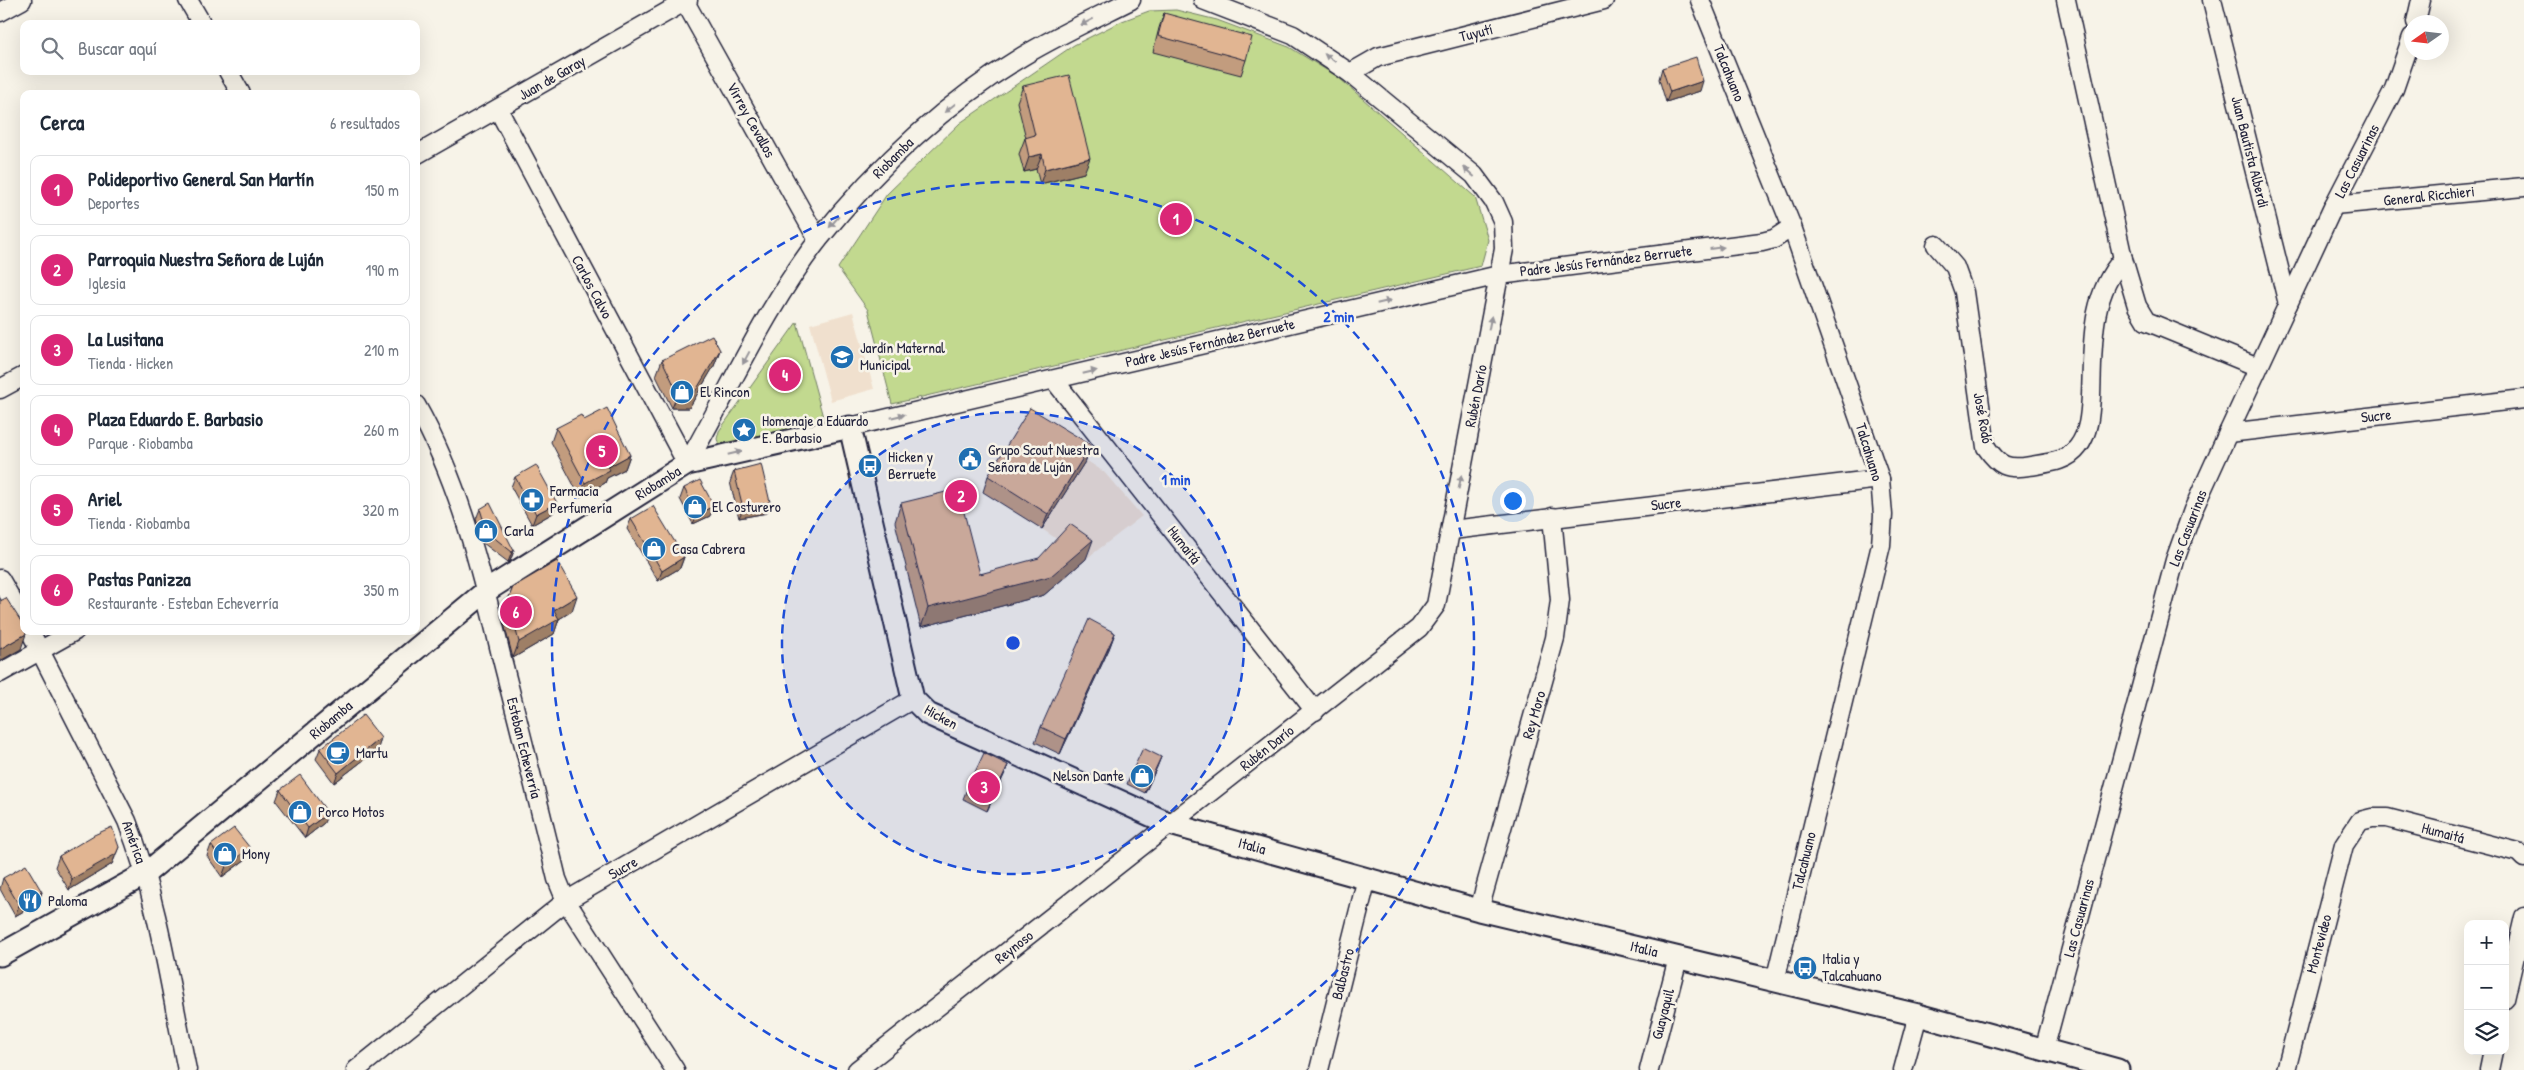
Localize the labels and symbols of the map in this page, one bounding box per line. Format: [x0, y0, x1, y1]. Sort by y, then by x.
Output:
north arrow [2404, 15, 2449, 60]
one-way arrow [1080, 18, 1095, 26]
street label: Tuyutí [1457, 18, 1495, 47]
street label: Talcahuano [1709, 41, 1750, 104]
street label: Juan de Garay [514, 50, 589, 105]
one-way arrow [1323, 53, 1337, 63]
street label: Virrey Cevallos [722, 78, 781, 162]
street label: Juan Bautista Alberdi [2226, 94, 2275, 210]
one-way arrow [943, 102, 956, 113]
street label: Las Casuarinas [2329, 120, 2384, 201]
street label: Riobamba [867, 132, 918, 183]
one-way arrow [1464, 166, 1476, 178]
street label: General Ricchieri [2382, 180, 2476, 211]
pin: 1 [1160, 200, 1192, 238]
one-way arrow [829, 215, 840, 228]
street label: Padre Jesús Fernández Berruete [1519, 240, 1693, 281]
one-way arrow [1709, 244, 1725, 252]
street label: Carlos Calvo [567, 251, 618, 322]
one-way arrow [1377, 298, 1392, 306]
text: 2 min [1324, 306, 1355, 327]
street label: Padre Jesús Fernández Berruete [1123, 313, 1297, 372]
one-way arrow [1486, 315, 1494, 330]
place label: Jardín Maternal Municipal [860, 337, 945, 375]
school or university icon: Jardín Maternal Municipal [829, 344, 855, 370]
one-way arrow [742, 350, 750, 365]
pin: 4 [769, 356, 801, 394]
street label: Rubén Darío [1459, 363, 1492, 429]
one-way arrow [1082, 367, 1098, 375]
shop icon: El Rincon [669, 379, 695, 405]
place label: El Rincon [700, 381, 750, 402]
street label: José Rodó [1969, 391, 1998, 445]
street label: Sucre [2360, 403, 2392, 428]
place label: Homenaje a Eduardo E. Barbasio [762, 410, 868, 448]
one-way arrow [890, 412, 905, 420]
place icon: Homenaje a Eduardo E. Barbasio [731, 417, 757, 443]
street label: Talcahuano [1851, 420, 1888, 483]
pin: 5 [586, 432, 618, 470]
place label: Grupo Scout Nuestra Señora de Luján [988, 439, 1099, 477]
place label: Hicken y Berruete [888, 446, 936, 484]
public building icon: Grupo Scout Nuestra Señora de Luján [957, 446, 983, 472]
one-way arrow [727, 449, 742, 457]
bus stop icon: Hicken y Berruete [857, 453, 883, 479]
street label: Riobamba [631, 460, 685, 505]
text: 1 min [1161, 469, 1191, 490]
one-way arrow [1457, 474, 1465, 490]
pin: 2 [945, 477, 977, 515]
place label: Farmacia Perfumería [549, 480, 612, 518]
pharmacy icon: Farmacia Perfumería [519, 487, 545, 513]
street label: Las Casuarinas [2163, 487, 2212, 569]
your location [1500, 488, 1526, 514]
street label: Sucre [1650, 491, 1682, 516]
shop icon: El Costurero [682, 494, 708, 520]
place label: El Costurero [712, 496, 781, 517]
shop icon: Carla [473, 518, 499, 544]
place label: Carla [504, 520, 534, 541]
street label: Humaitá [1163, 521, 1206, 568]
shop icon: Casa Cabrera [641, 536, 667, 562]
place label: Casa Cabrera [672, 538, 745, 559]
pin: 6 [500, 593, 532, 631]
centre of rings [1004, 634, 1022, 652]
street label: Rey Moro [1517, 688, 1550, 741]
street label: Riobamba [305, 695, 357, 744]
street label: Esteban Echeverría [502, 695, 547, 801]
street label: Hicken [921, 699, 962, 734]
street label: Rubén Darío [1235, 720, 1298, 775]
cafe icon: Martu [325, 740, 351, 766]
place label: Martu [356, 742, 388, 763]
shop icon: Nelson Dante [1129, 763, 1155, 789]
place label: Nelson Dante [1053, 765, 1124, 786]
pin: 3 [968, 768, 1000, 806]
shop icon: Porco Motos [287, 799, 313, 825]
place label: Porco Motos [318, 801, 385, 822]
street label: América [117, 817, 152, 866]
street label: Humaitá [2419, 817, 2467, 848]
street label: Talcahuano [1786, 829, 1821, 892]
street label: Italia [1236, 832, 1268, 859]
shop icon: Mony [212, 841, 238, 867]
place label: Mony [242, 843, 270, 864]
street label: Sucre [604, 851, 641, 884]
street label: Las Casuarinas [2058, 876, 2099, 959]
restaurant icon: Paloma [17, 888, 43, 914]
place label: Paloma [48, 890, 87, 911]
street label: Montevideo [2301, 912, 2336, 976]
street label: Reynoso [990, 925, 1037, 968]
street label: Italia [1628, 935, 1660, 962]
street label: Balbastro [1326, 946, 1359, 1002]
place label: Italia y Talcahuano [1822, 948, 1882, 986]
bus stop icon: Italia y Talcahuano [1792, 955, 1818, 981]
street label: Guayaquil [1646, 986, 1679, 1041]

